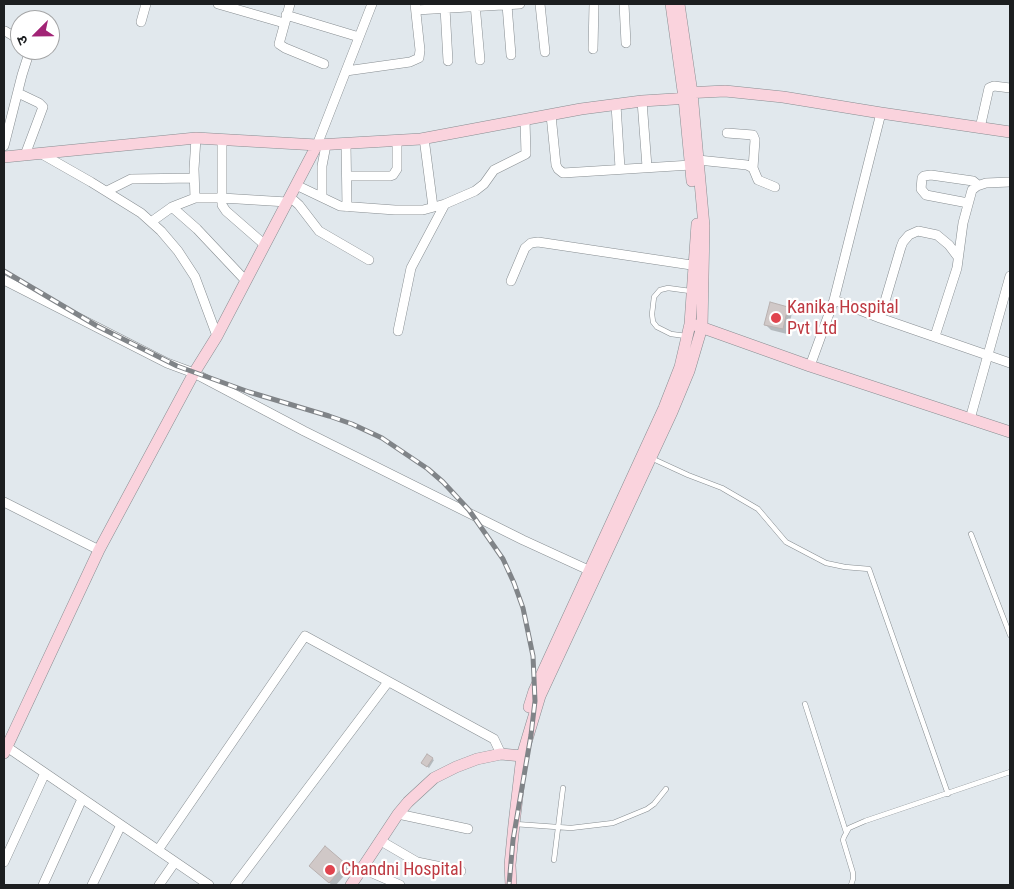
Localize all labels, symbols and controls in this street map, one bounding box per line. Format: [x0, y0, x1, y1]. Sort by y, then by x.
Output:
north arrow [10, 10, 60, 60]
text: उ [13, 34, 31, 47]
place label: Kanika Hospital Pvt Ltd [787, 297, 899, 340]
marker: Kanika Hospital Pvt Ltd [769, 311, 783, 325]
place label: Chandni Hospital [341, 859, 463, 881]
marker: Chandni Hospital [323, 863, 337, 877]

